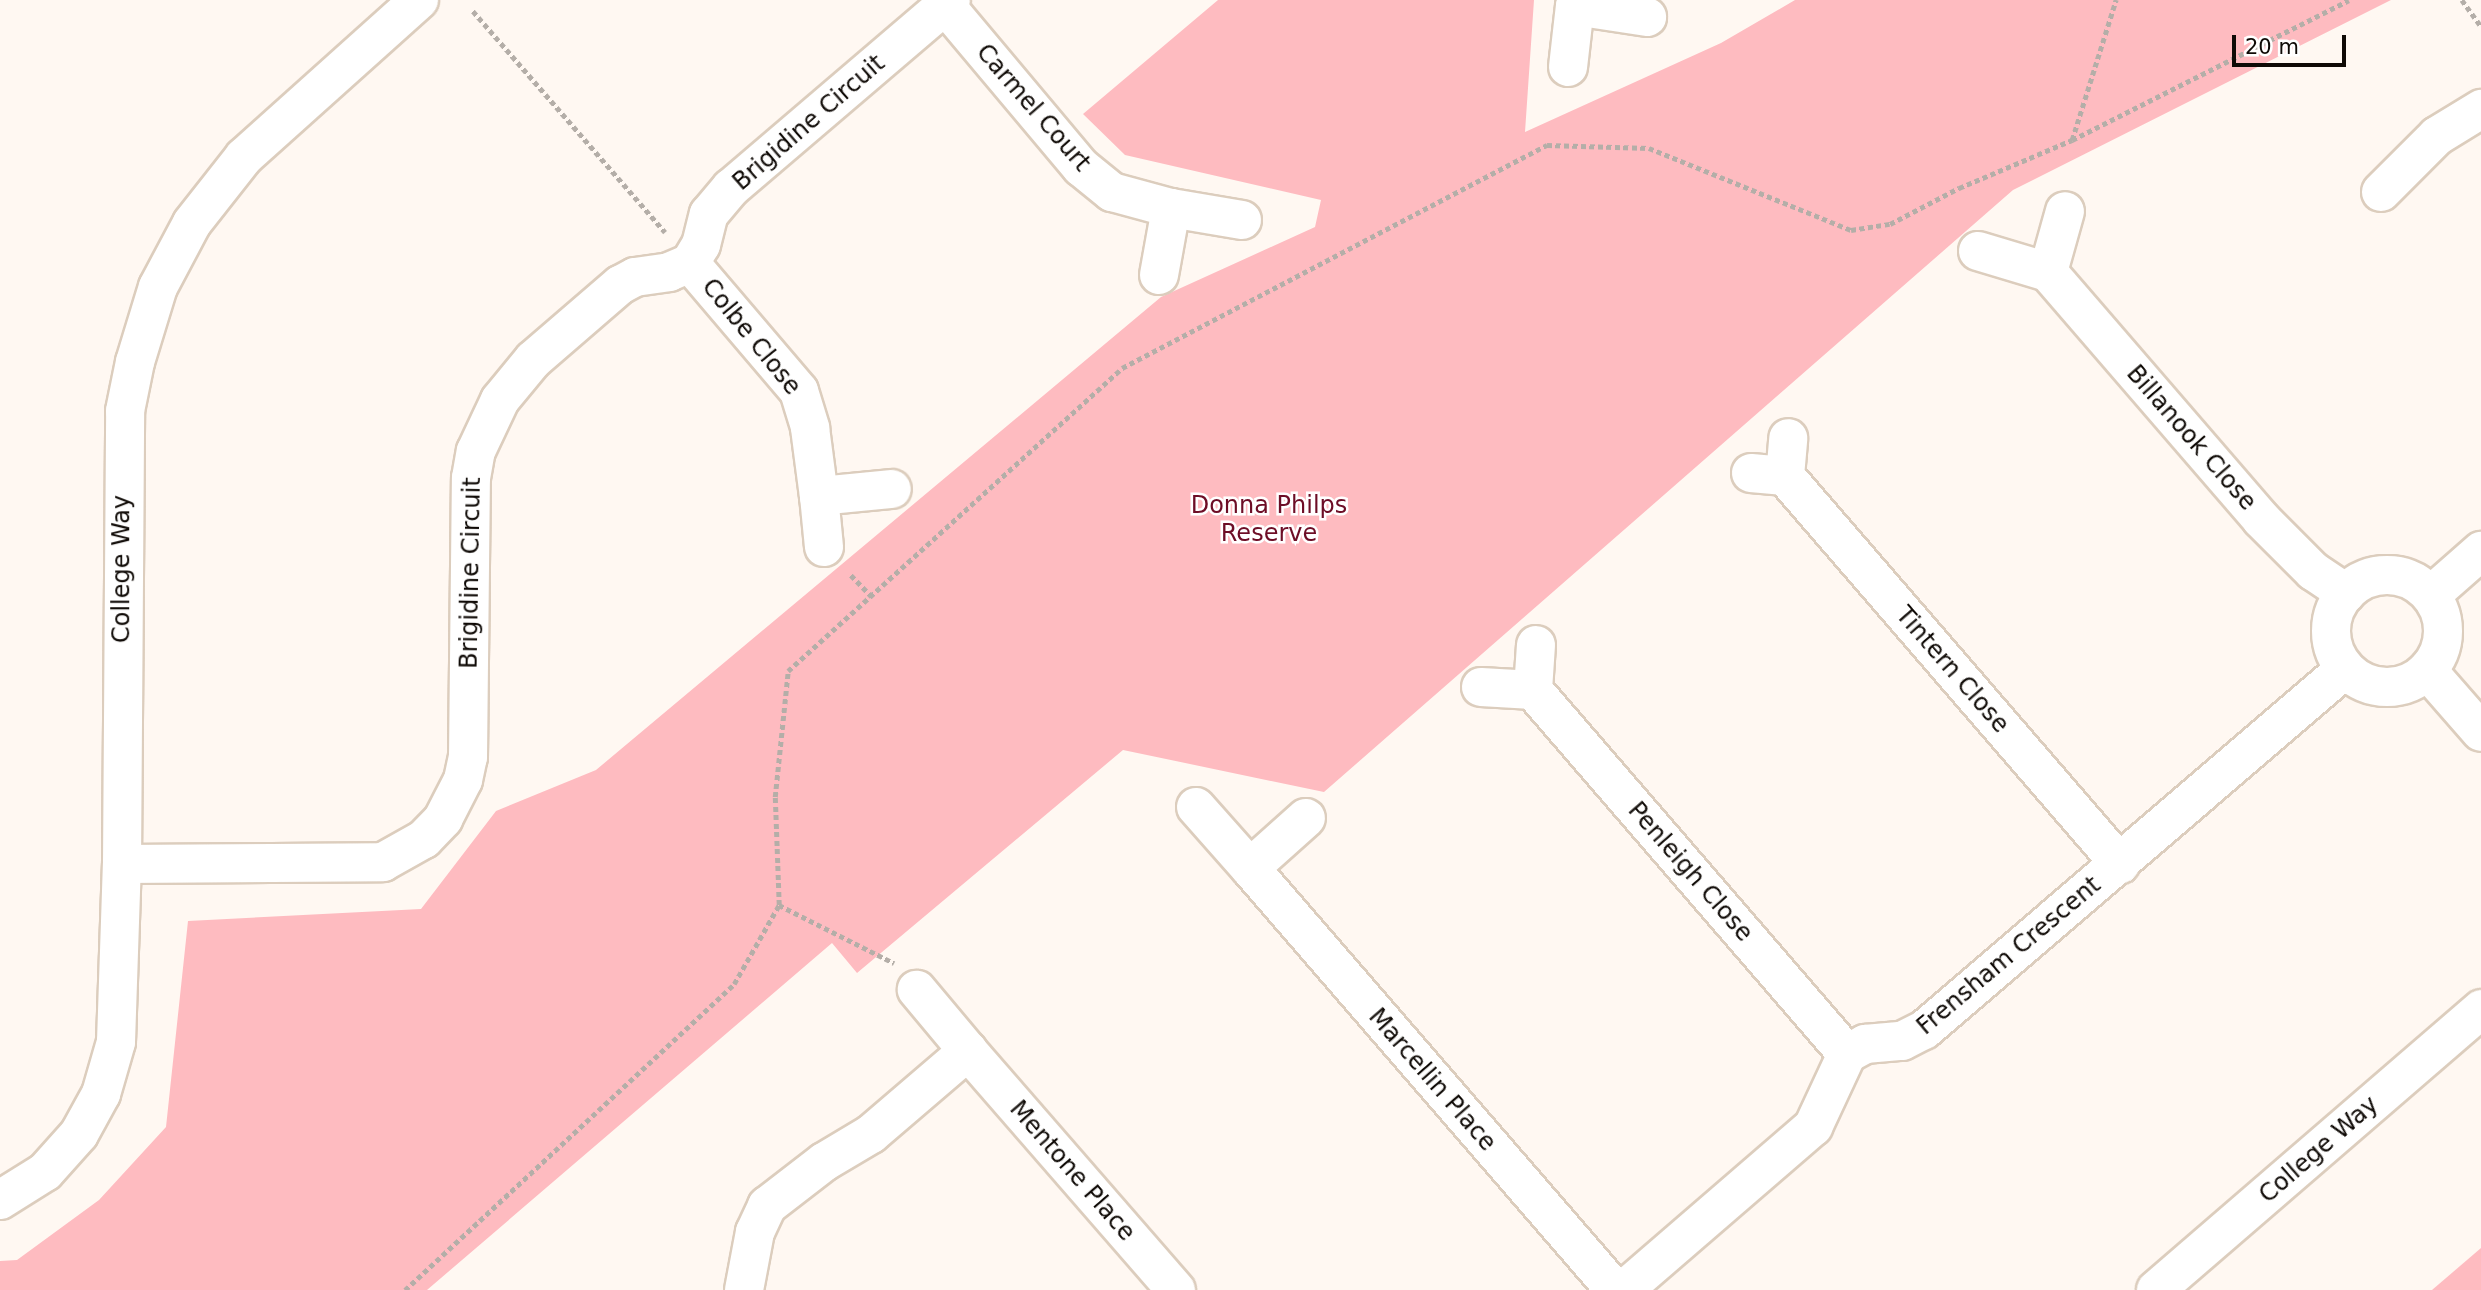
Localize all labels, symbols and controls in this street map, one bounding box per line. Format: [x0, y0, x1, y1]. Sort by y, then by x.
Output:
scale bar [2236, 21, 2350, 65]
text: 20 m [2245, 35, 2299, 59]
street label: Carmel Court [970, 38, 1096, 178]
street label: Brigidine Circuit [727, 49, 891, 197]
street label: Colbe Close [695, 273, 807, 401]
street label: Billanook Close [2120, 360, 2262, 516]
street label: Brigidine Circuit [455, 477, 487, 669]
park label: Donna Philps Reserve [1191, 492, 1347, 548]
street label: College Way [108, 495, 136, 643]
street label: Tintern Close [1889, 601, 2015, 739]
street label: Penleigh Close [1622, 796, 1758, 948]
street label: Frensham Crescent [1911, 871, 2107, 1041]
street label: Marcellin Place [1362, 1003, 1502, 1157]
street label: College Way [2254, 1090, 2384, 1210]
street label: Mentone Place [1003, 1095, 1141, 1247]

